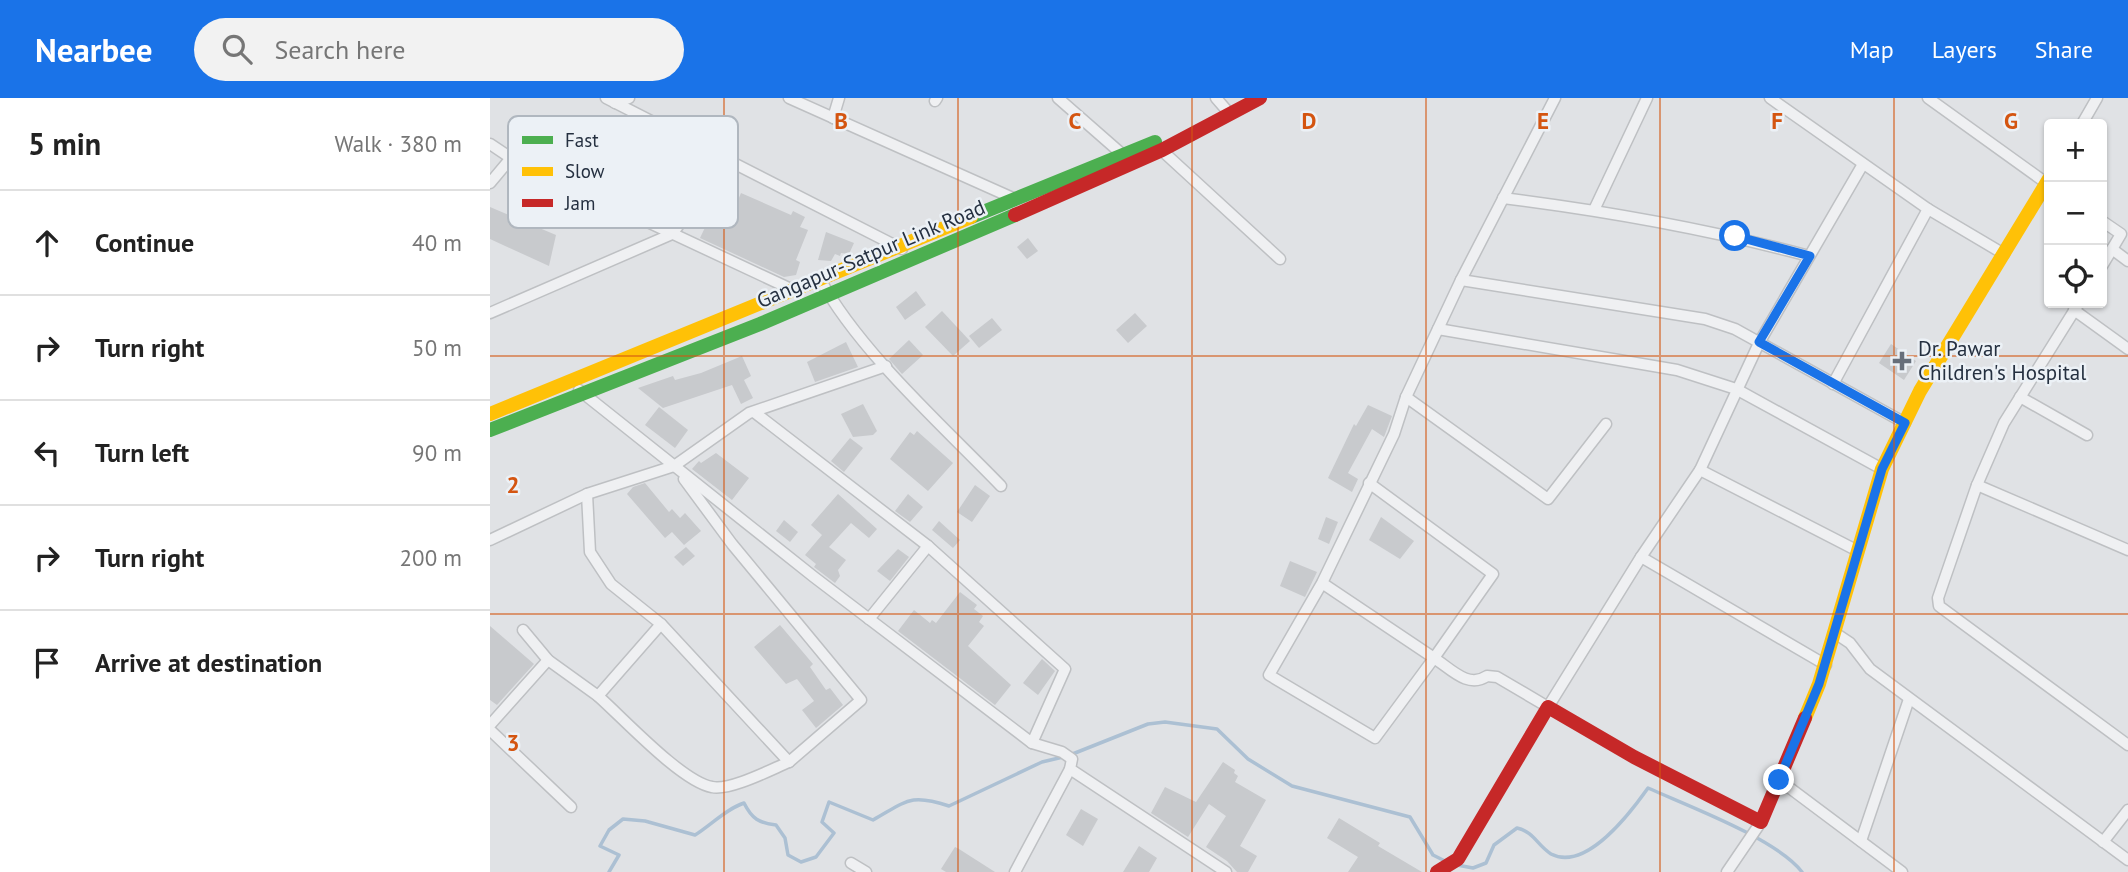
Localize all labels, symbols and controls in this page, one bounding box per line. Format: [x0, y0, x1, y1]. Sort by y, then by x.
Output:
search box [194, 18, 684, 81]
text: Nearbee [35, 28, 152, 71]
icon: search [218, 30, 256, 68]
text: Search here [274, 33, 406, 66]
text: Map [1850, 34, 1894, 65]
text: Layers [1932, 34, 1997, 65]
text: Share [2035, 34, 2093, 65]
text: B [834, 106, 848, 135]
text: C [1069, 106, 1082, 135]
text: D [1302, 106, 1316, 135]
text: E [1537, 106, 1549, 135]
text: F [1771, 106, 1783, 135]
text: G [2004, 106, 2018, 135]
legend [508, 116, 738, 228]
map controls [2044, 119, 2107, 308]
button: + [2044, 119, 2107, 182]
text: 5 min [28, 124, 101, 163]
text: Fast [565, 128, 599, 152]
text: Walk · 380 m [335, 129, 462, 158]
text: Slow [565, 159, 605, 183]
button: − [2044, 182, 2107, 245]
text: Jam [564, 191, 595, 215]
street label: Gangapur-Satpur Link Road [753, 193, 989, 314]
route start [1719, 220, 1750, 251]
icon: ahead [28, 224, 66, 262]
text: Continue [95, 226, 194, 259]
text: 40 m [412, 228, 462, 257]
button: locate [2044, 245, 2107, 308]
icon: right [28, 329, 66, 367]
text: Turn right [95, 331, 204, 364]
text: 50 m [412, 333, 462, 362]
place label: Dr. Pawar Children's Hospital [1918, 335, 2086, 386]
marker: Dr. Pawar Children's Hospital [1892, 351, 1912, 371]
icon: left [28, 434, 66, 472]
text: Turn left [95, 436, 189, 469]
text: 90 m [412, 438, 462, 467]
text: 2 [506, 470, 520, 499]
icon: right [28, 539, 66, 577]
text: Turn right [95, 541, 204, 574]
text: 200 m [400, 543, 462, 572]
icon: arrive [28, 644, 66, 682]
text: Arrive at destination [95, 646, 322, 679]
text: 3 [506, 728, 520, 757]
route end [1763, 764, 1794, 795]

